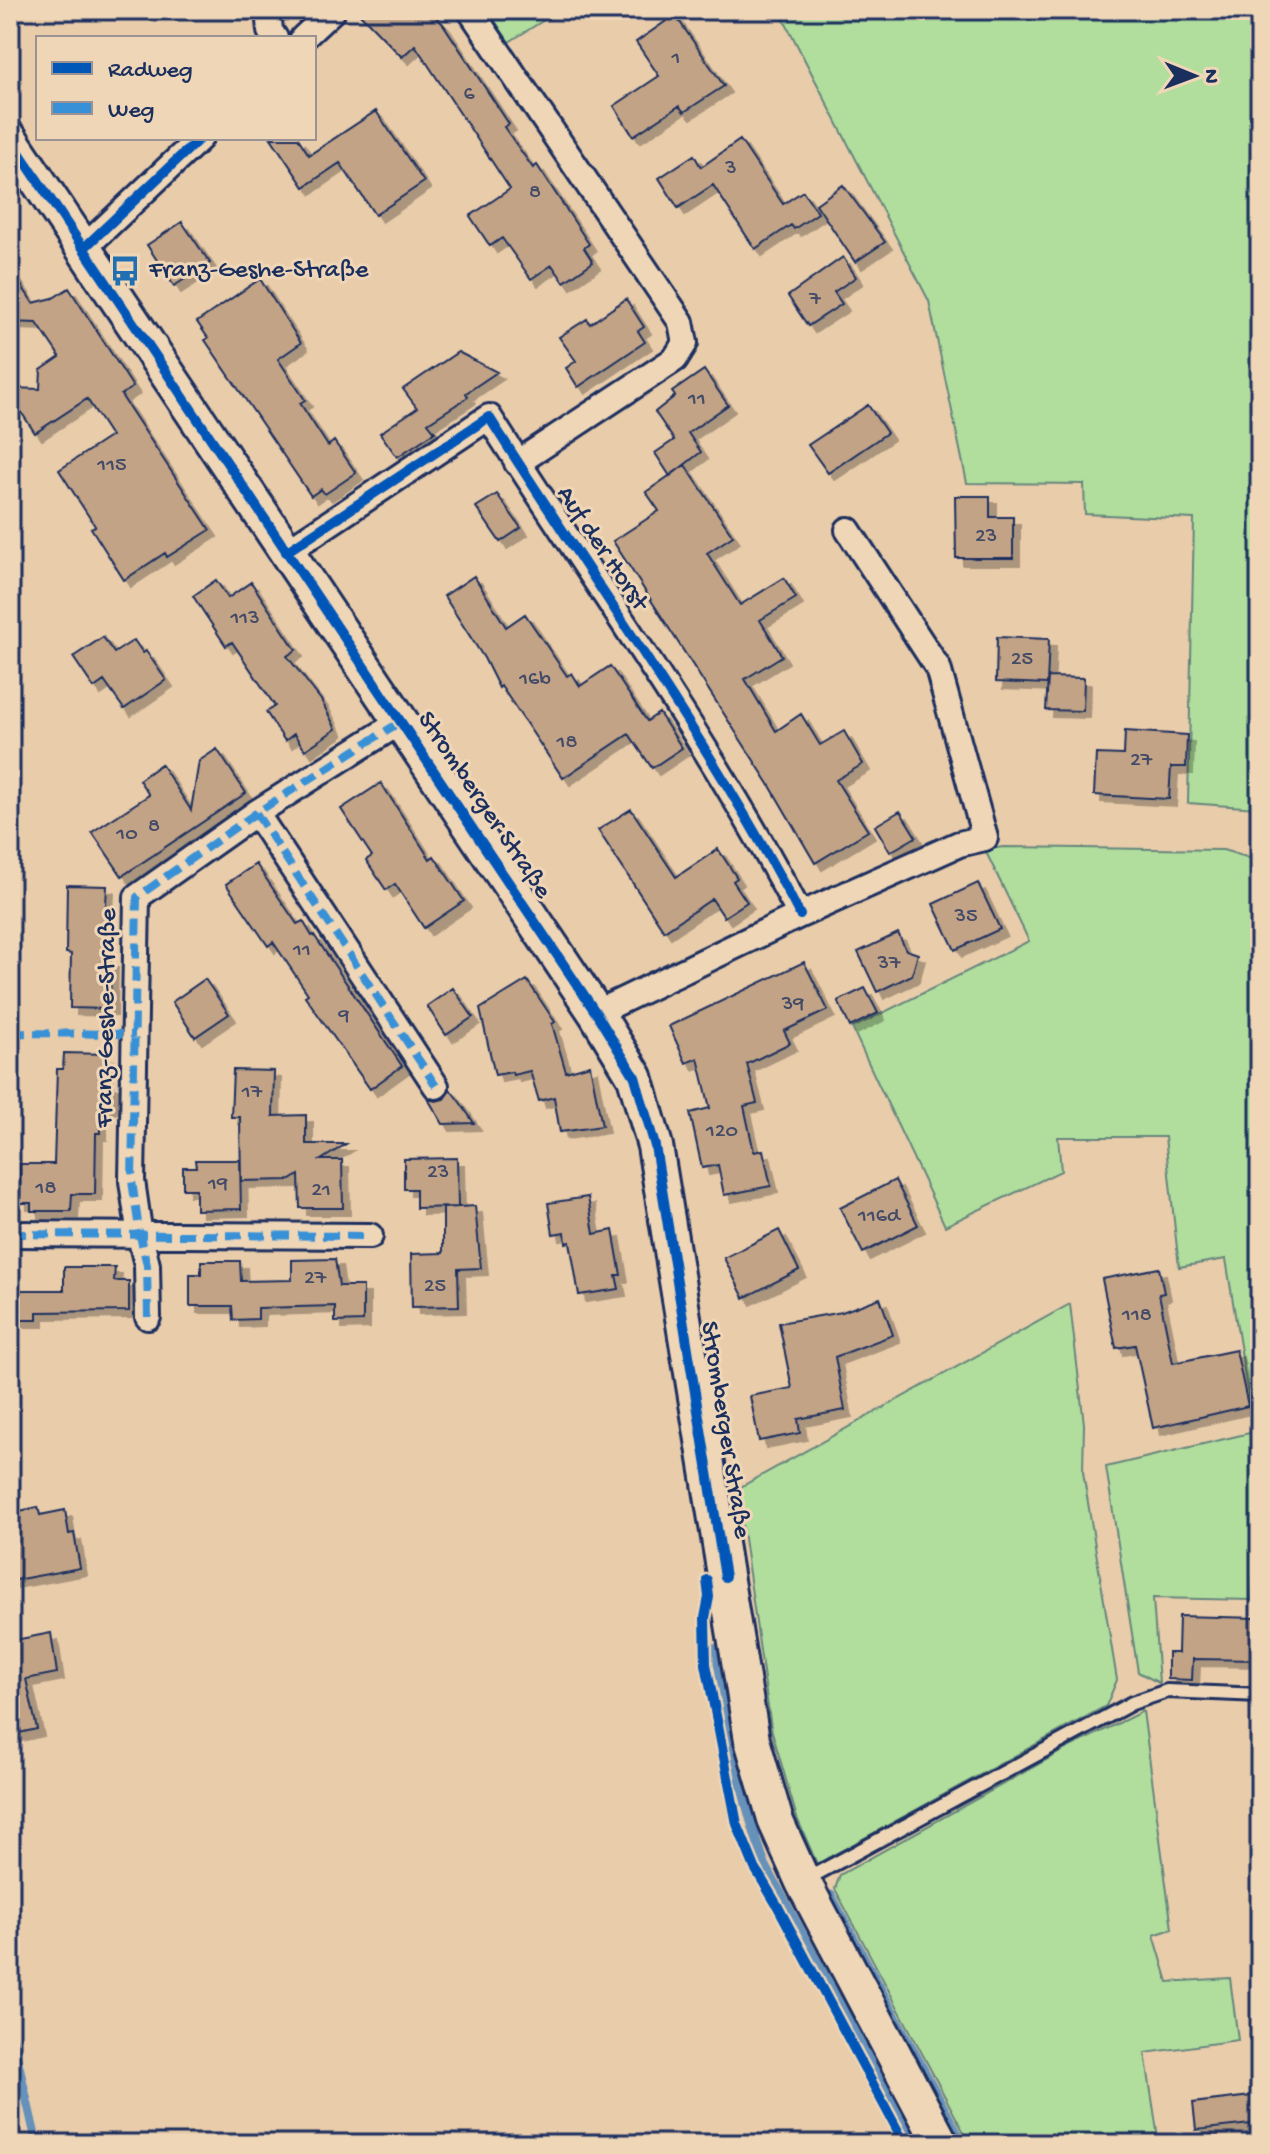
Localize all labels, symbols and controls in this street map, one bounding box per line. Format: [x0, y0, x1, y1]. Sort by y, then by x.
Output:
legend [36, 36, 316, 140]
north arrow [1154, 36, 1234, 116]
house number: 1 [671, 46, 680, 72]
text: Radweg [108, 57, 193, 86]
text: N [1197, 69, 1223, 84]
house number: 6 [463, 82, 475, 108]
text: Weg [108, 97, 154, 126]
house number: 3 [724, 156, 737, 182]
house number: 8 [529, 180, 541, 206]
bus stop icon: Franz-Geshe-Straße [108, 254, 142, 288]
place label: Franz-Geshe-Straße [148, 256, 369, 287]
house number: 7 [808, 287, 821, 313]
house number: 11 [687, 387, 706, 413]
house number: 115 [96, 453, 127, 479]
street label: Auf der Horst [548, 481, 655, 619]
house number: 23 [975, 524, 997, 550]
house number: 113 [229, 606, 260, 632]
house number: 25 [1011, 647, 1033, 673]
house number: 16b [518, 667, 551, 693]
street label: Stromberger Straße [409, 706, 557, 906]
house number: 18 [556, 730, 577, 756]
house number: 27 [1130, 748, 1153, 774]
house number: 8 [148, 814, 160, 840]
house number: 10 [115, 822, 138, 848]
house number: 35 [954, 904, 978, 930]
street label: Franz-Geshe-Straße [91, 907, 125, 1129]
house number: 11 [292, 938, 311, 964]
house number: 37 [877, 951, 901, 977]
house number: 39 [781, 992, 804, 1018]
house number: 9 [337, 1004, 350, 1030]
house number: 17 [241, 1080, 263, 1106]
house number: 120 [705, 1119, 738, 1145]
house number: 23 [427, 1160, 449, 1186]
house number: 19 [207, 1172, 228, 1198]
house number: 18 [35, 1176, 56, 1202]
house number: 21 [311, 1178, 331, 1204]
house number: 116d [857, 1204, 902, 1230]
house number: 27 [304, 1266, 327, 1292]
house number: 25 [424, 1274, 446, 1300]
house number: 118 [1121, 1303, 1152, 1329]
street label: Stromberger Straße [692, 1319, 757, 1541]

